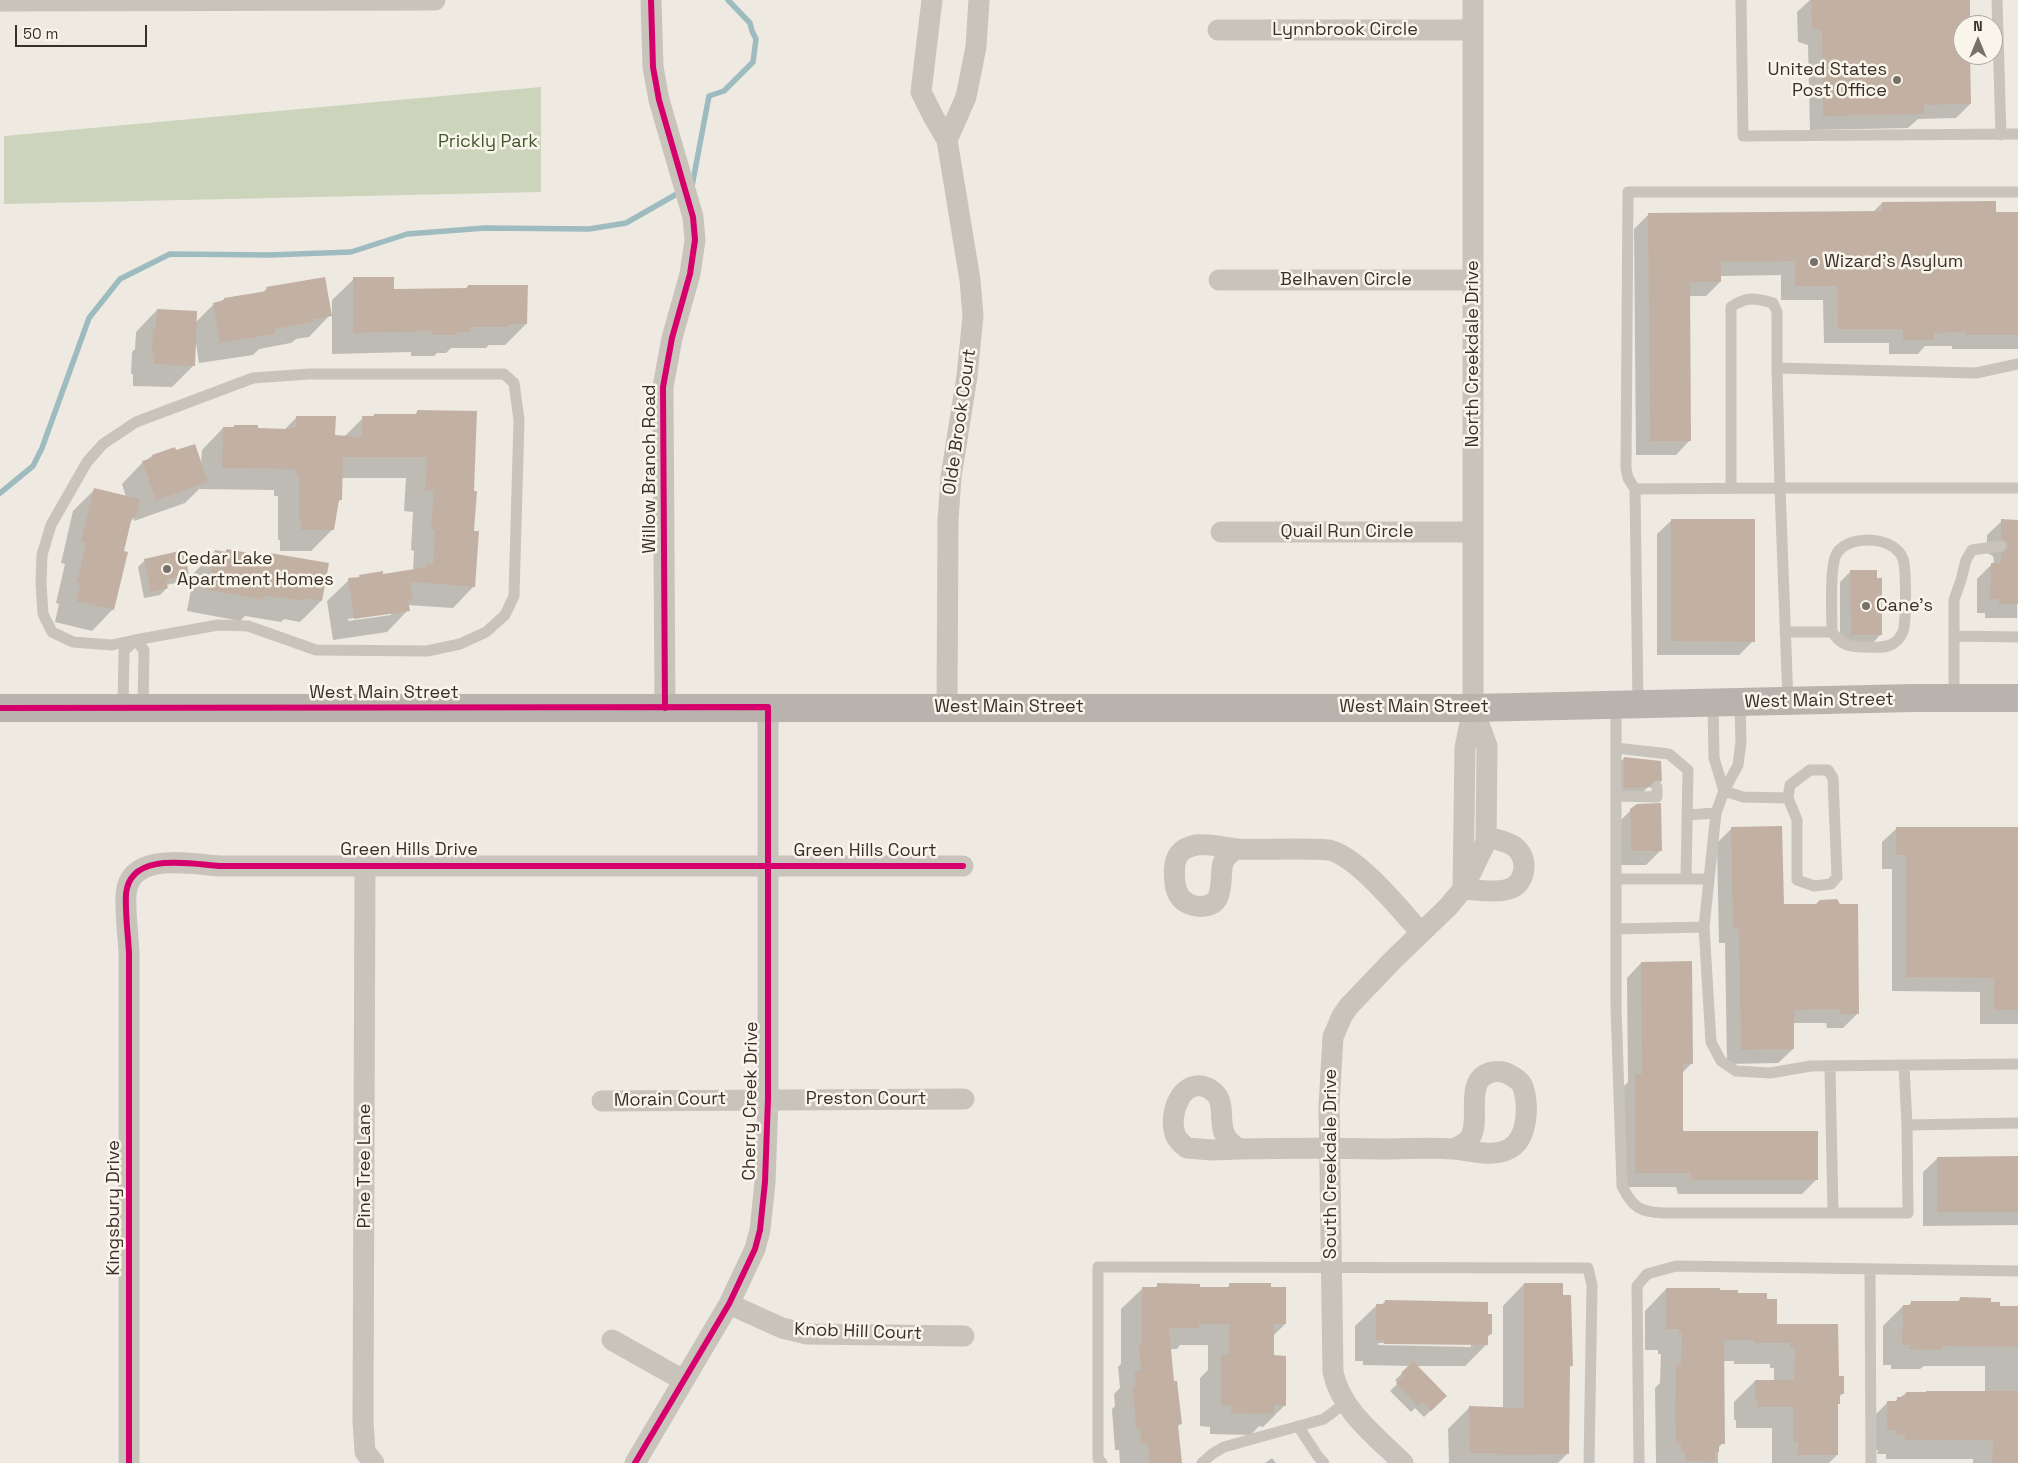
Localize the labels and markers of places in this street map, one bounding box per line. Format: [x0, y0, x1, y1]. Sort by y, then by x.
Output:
place label: United States Post Office [1768, 59, 1887, 102]
marker: United States Post Office [1891, 74, 1903, 86]
place label: Wizard's Asylum [1824, 251, 1963, 273]
marker: Wizard's Asylum [1808, 256, 1820, 268]
place label: Cedar Lake Apartment Homes [177, 548, 334, 590]
marker: Cedar Lake Apartment Homes [161, 563, 173, 575]
place label: Cane's [1876, 595, 1933, 617]
marker: Cane's [1860, 600, 1872, 612]

